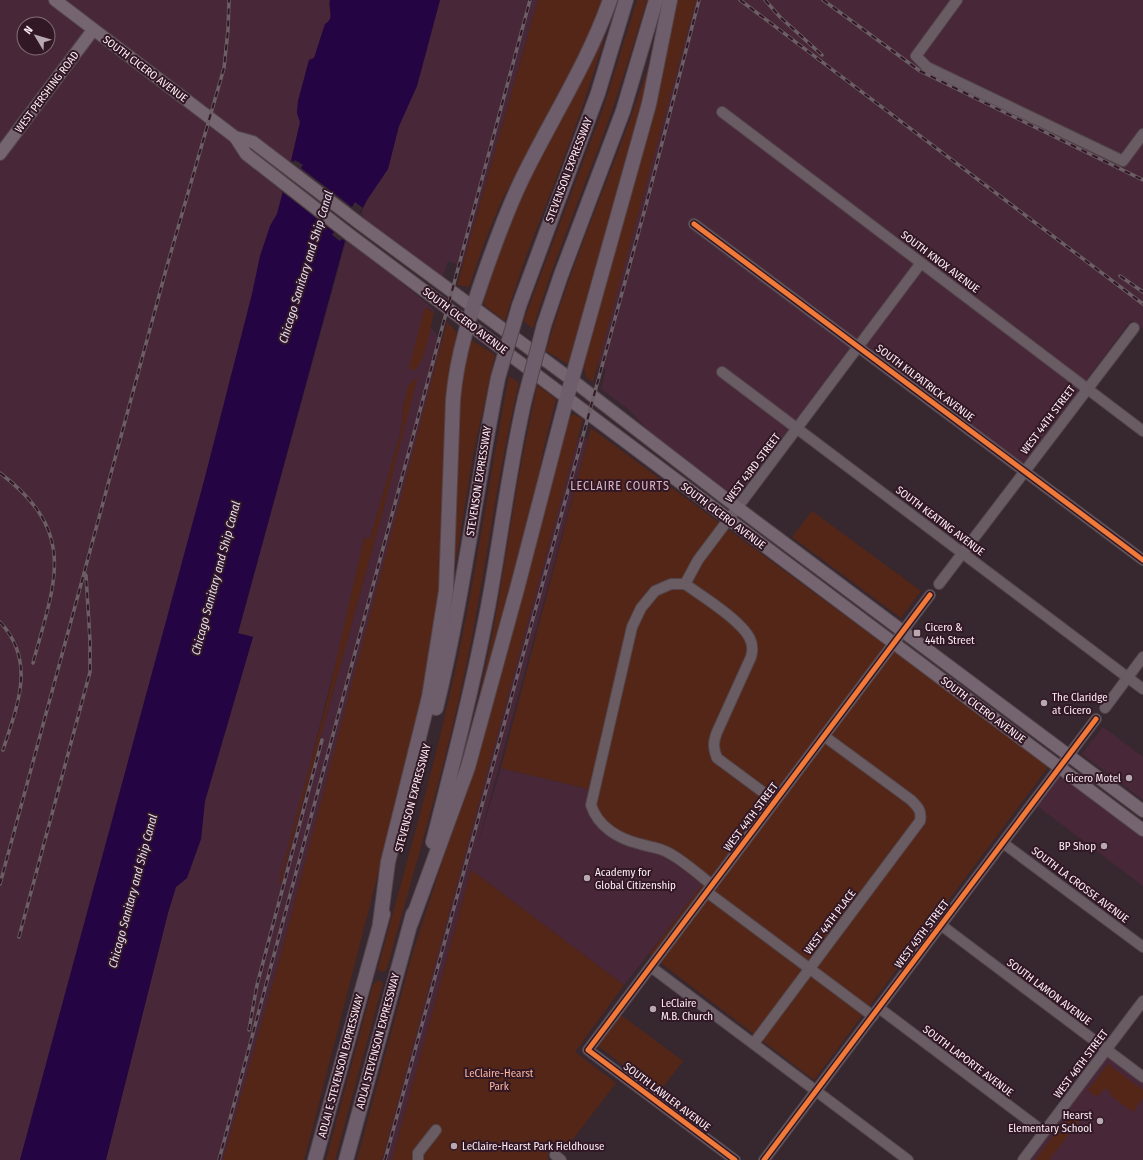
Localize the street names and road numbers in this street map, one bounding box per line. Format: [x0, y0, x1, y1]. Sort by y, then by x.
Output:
street label: SOUTH CICERO AVENUE [100, 33, 190, 105]
street label: WEST PERSHING ROAD [12, 49, 82, 135]
street label: STEVENSON EXPRESSWAY [543, 115, 595, 224]
street label: SOUTH KNOX AVENUE [898, 228, 982, 296]
street label: SOUTH CICERO AVENUE [420, 285, 510, 357]
street label: SOUTH KILPATRICK AVENUE [873, 342, 977, 424]
street label: WEST 44TH STREET [1018, 382, 1079, 457]
street label: STEVENSON EXPRESSWAY [464, 424, 494, 537]
street label: WEST 43RD STREET [723, 430, 784, 505]
street label: SOUTH CICERO AVENUE [678, 480, 768, 552]
street label: SOUTH KEATING AVENUE [893, 483, 987, 559]
street label: SOUTH CICERO AVENUE [938, 674, 1028, 746]
street label: STEVENSON EXPRESSWAY [392, 742, 434, 854]
street label: WEST 44TH STREET [721, 779, 782, 854]
street label: SOUTH LA CROSSE AVENUE [1029, 844, 1131, 926]
street label: WEST 44TH PLACE [801, 887, 859, 957]
street label: WEST 45TH STREET [892, 897, 952, 971]
street label: SOUTH LAMON AVENUE [1004, 956, 1094, 1028]
street label: ADLAI STEVENSON EXPRESSWAY [354, 971, 403, 1110]
street label: ADLAI E STEVENSON EXPRESSWAY [316, 993, 367, 1139]
street label: SOUTH LAPORTE AVENUE [920, 1023, 1016, 1099]
street label: WEST 46TH STREET [1051, 1026, 1112, 1101]
street label: SOUTH LAWLER AVENUE [621, 1060, 713, 1134]

